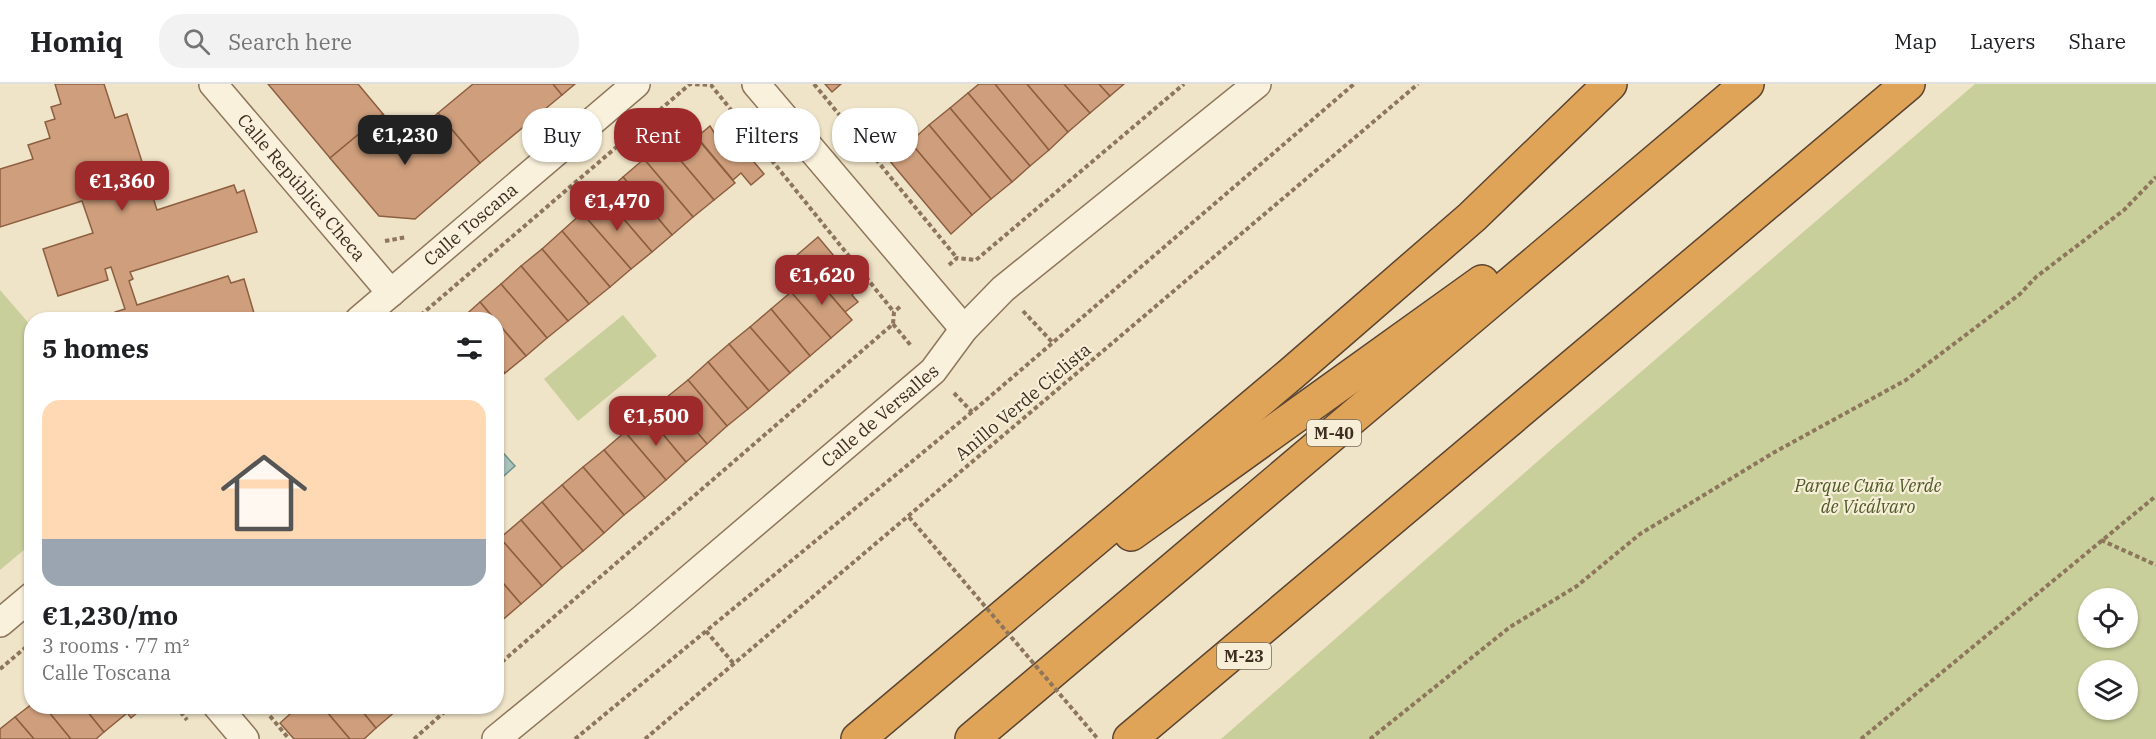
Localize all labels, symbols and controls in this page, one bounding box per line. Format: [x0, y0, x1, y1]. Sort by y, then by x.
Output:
search box [159, 14, 579, 68]
text: Homiq [30, 23, 123, 60]
icon: search [180, 25, 213, 58]
text: Search here [228, 27, 352, 56]
text: Map [1894, 27, 1937, 55]
text: Layers [1970, 27, 2036, 55]
text: Share [2069, 27, 2126, 55]
chip: Buy [522, 108, 602, 162]
chip: Rent [614, 108, 702, 162]
chip: Filters [714, 108, 820, 162]
chip: New [832, 108, 918, 162]
street label: Calle República Checa [232, 109, 371, 266]
pin: €1,230 [356, 115, 454, 166]
text: €1,230 [372, 121, 438, 148]
pin: €1,360 [73, 161, 171, 212]
text: €1,360 [89, 167, 155, 194]
street label: Calle Toscana [419, 178, 522, 271]
pin: €1,470 [568, 181, 666, 232]
text: €1,470 [584, 187, 650, 214]
pin: €1,620 [773, 255, 871, 306]
text: €1,620 [789, 261, 855, 288]
text: 5 homes [42, 331, 149, 365]
icon: filters [453, 332, 486, 365]
street label: Anillo Verde Ciclista [950, 338, 1096, 465]
street label: Calle de Versalles [816, 359, 943, 472]
pin: €1,500 [607, 396, 705, 447]
text: €1,500 [623, 402, 689, 429]
road number: M-40 [1307, 420, 1361, 446]
icon: home [210, 439, 318, 547]
park label: Parque Cuña Verde de Vicálvaro [1793, 474, 1942, 518]
map controls [2078, 588, 2138, 720]
button: locate [2078, 588, 2138, 648]
text: €1,230/mo [42, 598, 178, 632]
text: 3 rooms · 77 m² [42, 632, 189, 659]
road number: M-23 [1217, 643, 1271, 669]
text: Calle Toscana [42, 659, 171, 686]
button: layers [2078, 660, 2138, 720]

